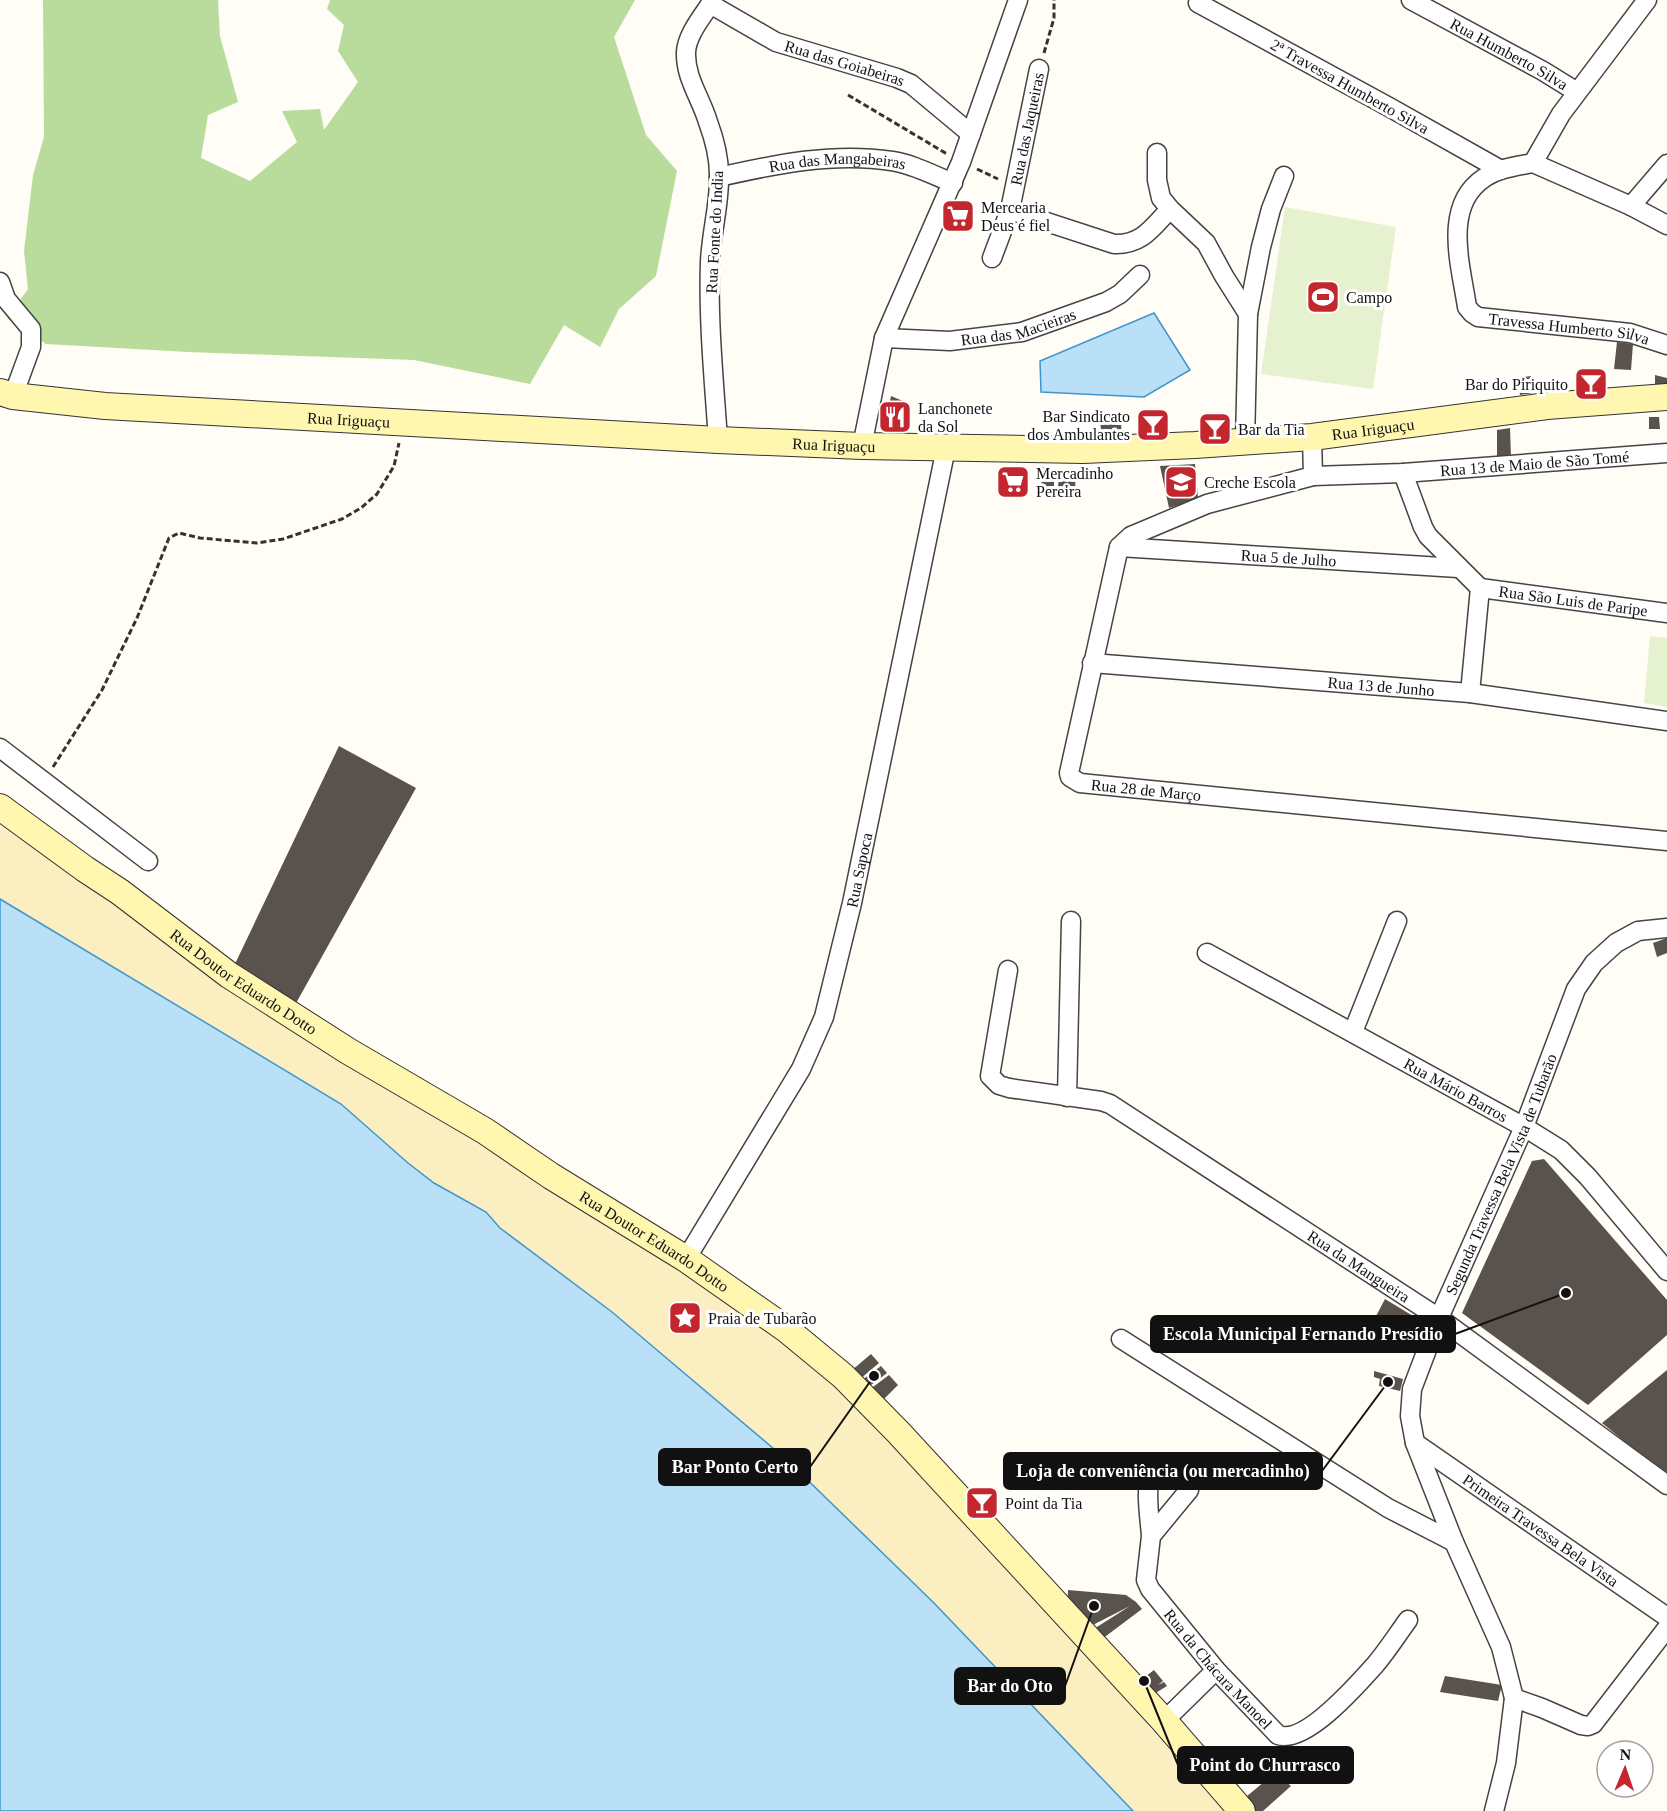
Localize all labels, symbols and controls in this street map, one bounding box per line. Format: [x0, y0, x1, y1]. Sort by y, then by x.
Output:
street label: Rua Humberto Silva [1447, 15, 1571, 93]
street label: 2ª Travessa Humberto Silva [1268, 36, 1432, 137]
street label: Rua das Goiabeiras [783, 37, 907, 89]
street label: Rua das Jaqueiras [1007, 71, 1047, 187]
street label: Rua das Mangabeiras [768, 150, 908, 175]
street label: Rua Fonte do India [703, 170, 726, 294]
supermarket icon: Mercearia Deus é fiel [940, 198, 976, 234]
place label: Mercearia Deus é fiel [981, 199, 1051, 234]
sports icon: Campo [1305, 279, 1341, 315]
place label: Campo [1346, 289, 1392, 307]
street label: Rua das Macieiras [960, 305, 1078, 349]
street label: Travessa Humberto Silva [1488, 310, 1651, 348]
bar icon: Bar do Piriquito [1573, 366, 1609, 402]
place label: Bar do Piriquito [1465, 376, 1568, 394]
restaurant icon: Lanchonete da Sol [877, 399, 913, 435]
place label: Lanchonete da Sol [918, 400, 993, 435]
bar icon: Bar Sindicato dos Ambulantes [1135, 407, 1171, 443]
place label: Bar Sindicato dos Ambulantes [1027, 408, 1130, 443]
street label: Rua Iriguaçu [306, 409, 390, 431]
bar icon: Bar da Tia [1197, 411, 1233, 447]
street label: Rua Iriguaçu [1331, 416, 1415, 443]
place label: Bar da Tia [1238, 421, 1305, 438]
street label: Rua Iriguaçu [792, 435, 875, 456]
street label: Rua 13 de Maio de São Tomé [1439, 448, 1630, 479]
supermarket icon: Mercadinho Pereira [995, 464, 1031, 500]
school or university icon: Creche Escola [1163, 464, 1199, 500]
place label: Mercadinho Pereira [1036, 465, 1113, 500]
place label: Creche Escola [1204, 474, 1296, 491]
street label: Rua 5 de Julho [1240, 547, 1337, 569]
street label: Rua São Luis de Paripe [1498, 583, 1649, 619]
street label: Rua 13 de Junho [1327, 674, 1435, 699]
street label: Rua 28 de Março [1090, 776, 1202, 804]
street label: Rua Sapoca [843, 831, 875, 909]
street label: Rua Doutor Eduardo Dotto [167, 926, 320, 1038]
street label: Segunda Travessa Bela Vista de Tubarão [1442, 1051, 1560, 1298]
street label: Rua Mário Barros [1401, 1055, 1510, 1125]
street label: Rua Doutor Eduardo Dotto [576, 1188, 732, 1295]
street label: Rua da Mangueira [1304, 1227, 1413, 1306]
place icon: Praia de Tubarão [667, 1300, 703, 1336]
place label: Praia de Tubarão [708, 1310, 816, 1327]
callout: Escola Municipal Fernando Presídio [1151, 1316, 1455, 1352]
text: Escola Municipal Fernando Presídio [1163, 1324, 1443, 1344]
callout: Bar Ponto Certo [659, 1449, 810, 1485]
callout: Loja de conveniência (ou mercadinho) [1004, 1453, 1322, 1489]
text: Bar Ponto Certo [672, 1457, 798, 1477]
text: Loja de conveniência (ou mercadinho) [1016, 1461, 1310, 1482]
street label: Primeira Travessa Bela Vista [1460, 1471, 1622, 1590]
bar icon: Point da Tia [964, 1485, 1000, 1521]
place label: Point da Tia [1005, 1495, 1082, 1512]
street label: Rua da Chácara Manoel [1161, 1606, 1276, 1733]
callout: Bar do Oto [955, 1668, 1065, 1704]
text: Bar do Oto [967, 1676, 1053, 1696]
north arrow [1595, 1739, 1655, 1799]
text: N [1619, 1746, 1632, 1763]
callout: Point do Churrasco [1178, 1747, 1353, 1783]
text: Point do Churrasco [1189, 1755, 1341, 1775]

